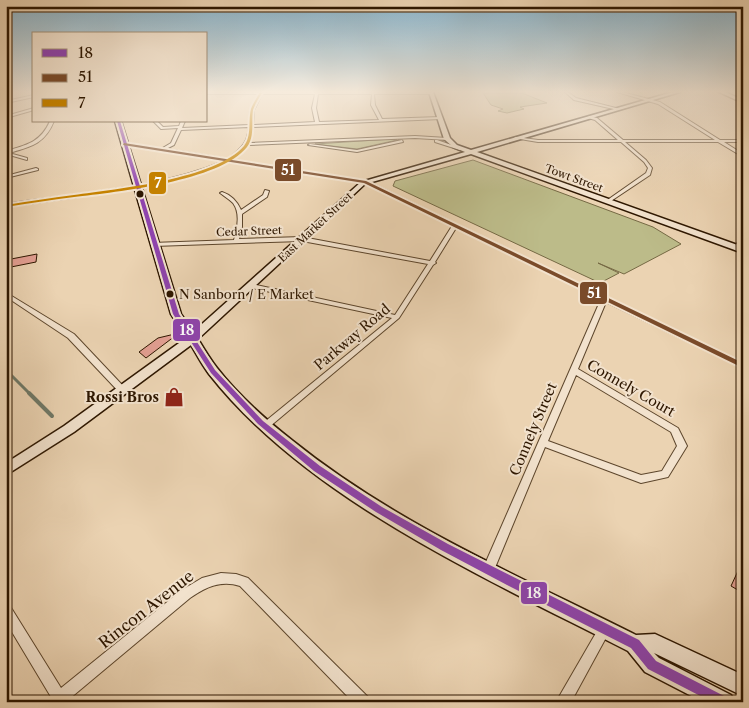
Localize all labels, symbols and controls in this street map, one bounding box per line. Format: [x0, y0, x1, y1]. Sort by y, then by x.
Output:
legend [32, 32, 208, 122]
text: 18 [78, 43, 93, 62]
text: 51 [78, 67, 93, 86]
text: 7 [78, 93, 86, 112]
line badge: 51 [274, 158, 302, 182]
text: 51 [281, 161, 296, 179]
street label: Towt Street [543, 161, 605, 195]
line badge: 7 [148, 171, 167, 195]
text: 7 [154, 174, 162, 192]
unlabelled marker [135, 189, 145, 199]
street label: East Market Street [275, 189, 355, 265]
street label: Cedar Street [216, 223, 282, 239]
line badge: 51 [579, 281, 608, 305]
text: 51 [587, 284, 602, 302]
place label: N Sanborn / E Market [179, 286, 314, 302]
marker: N Sanborn / E Market [165, 289, 175, 299]
street label: Parkway Road [310, 300, 394, 374]
line badge: 18 [172, 318, 201, 342]
text: 18 [180, 321, 194, 339]
street label: Connely Court [584, 356, 678, 420]
street label: Connely Street [505, 380, 561, 478]
shop icon: Rossi Bros [163, 386, 185, 408]
place label: Rossi Bros [85, 388, 159, 406]
street label: Rincon Avenue [94, 566, 198, 652]
line badge: 18 [520, 581, 548, 605]
text: 18 [527, 584, 541, 602]

